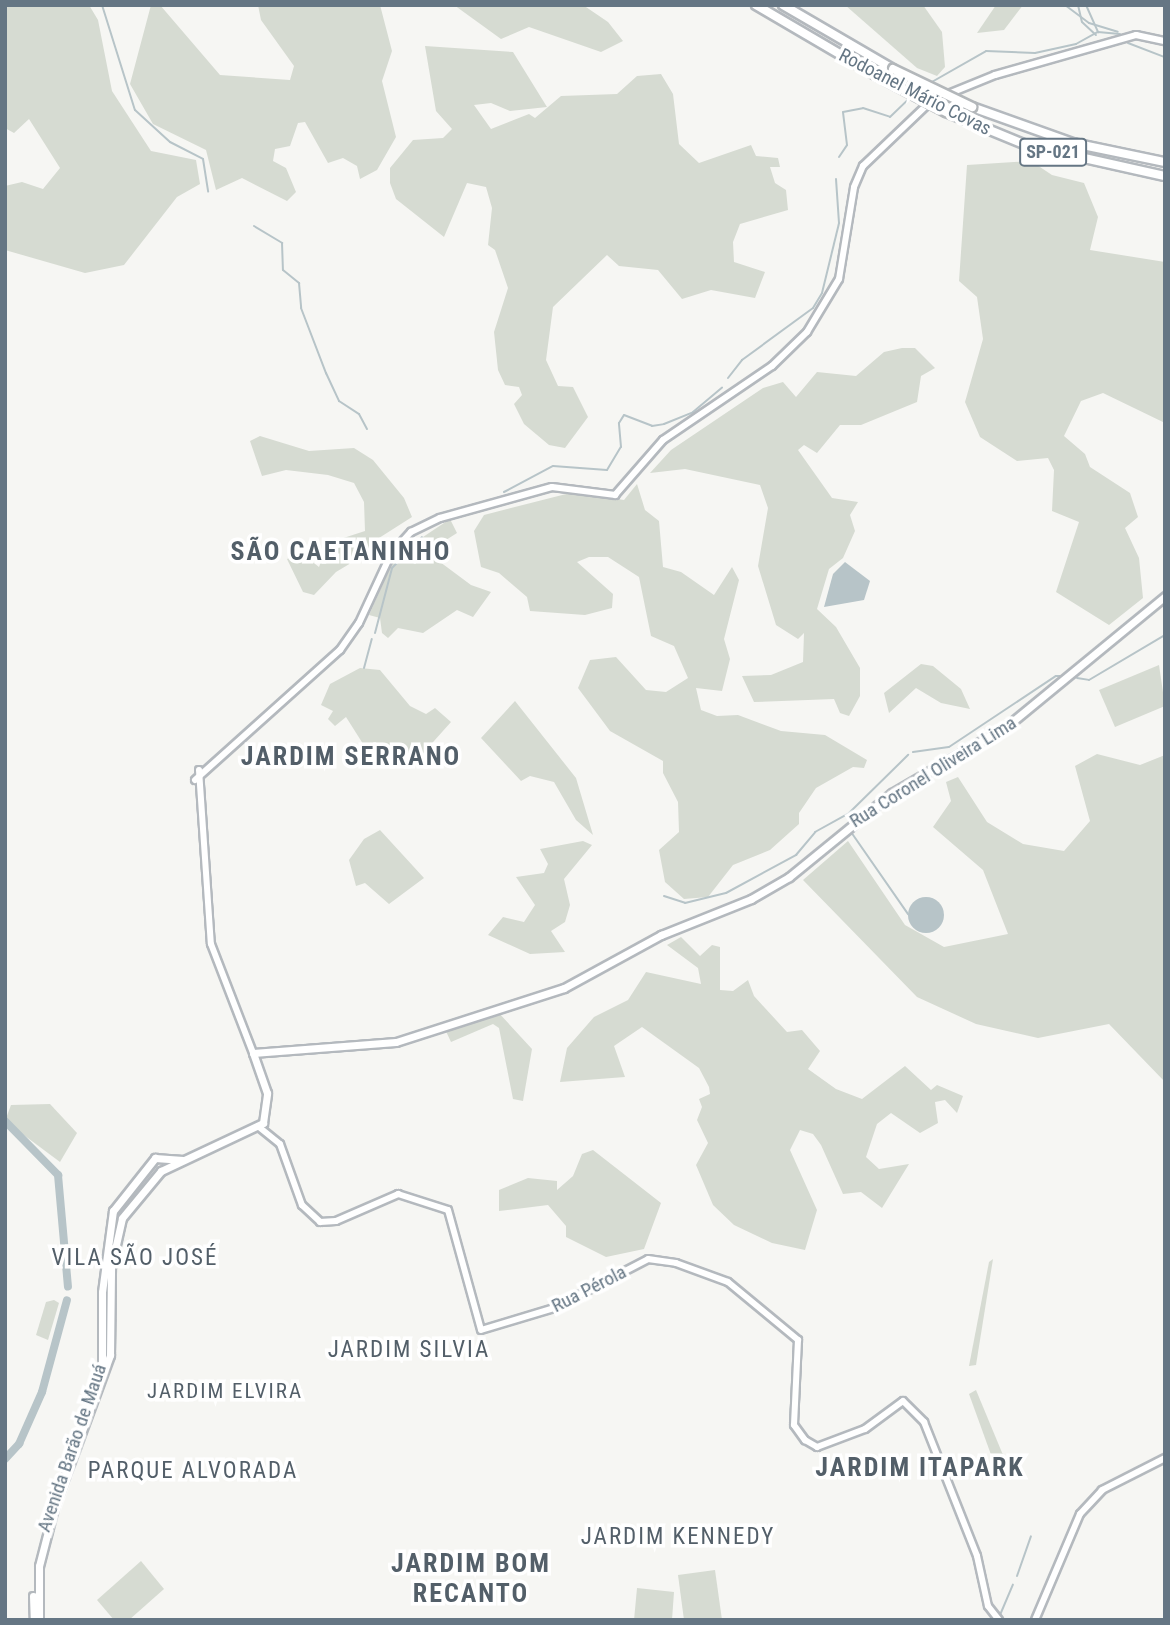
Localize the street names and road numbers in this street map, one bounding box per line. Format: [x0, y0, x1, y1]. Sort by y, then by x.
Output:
street label: Rodoanel Mário Covas [835, 44, 995, 140]
road number: SP-021 [1018, 138, 1088, 167]
street label: Rua Coronel Oliveira Lima [846, 711, 1020, 833]
street label: Rua Pérola [548, 1261, 630, 1317]
street label: Avenida Barão de Mauá [33, 1361, 111, 1535]

